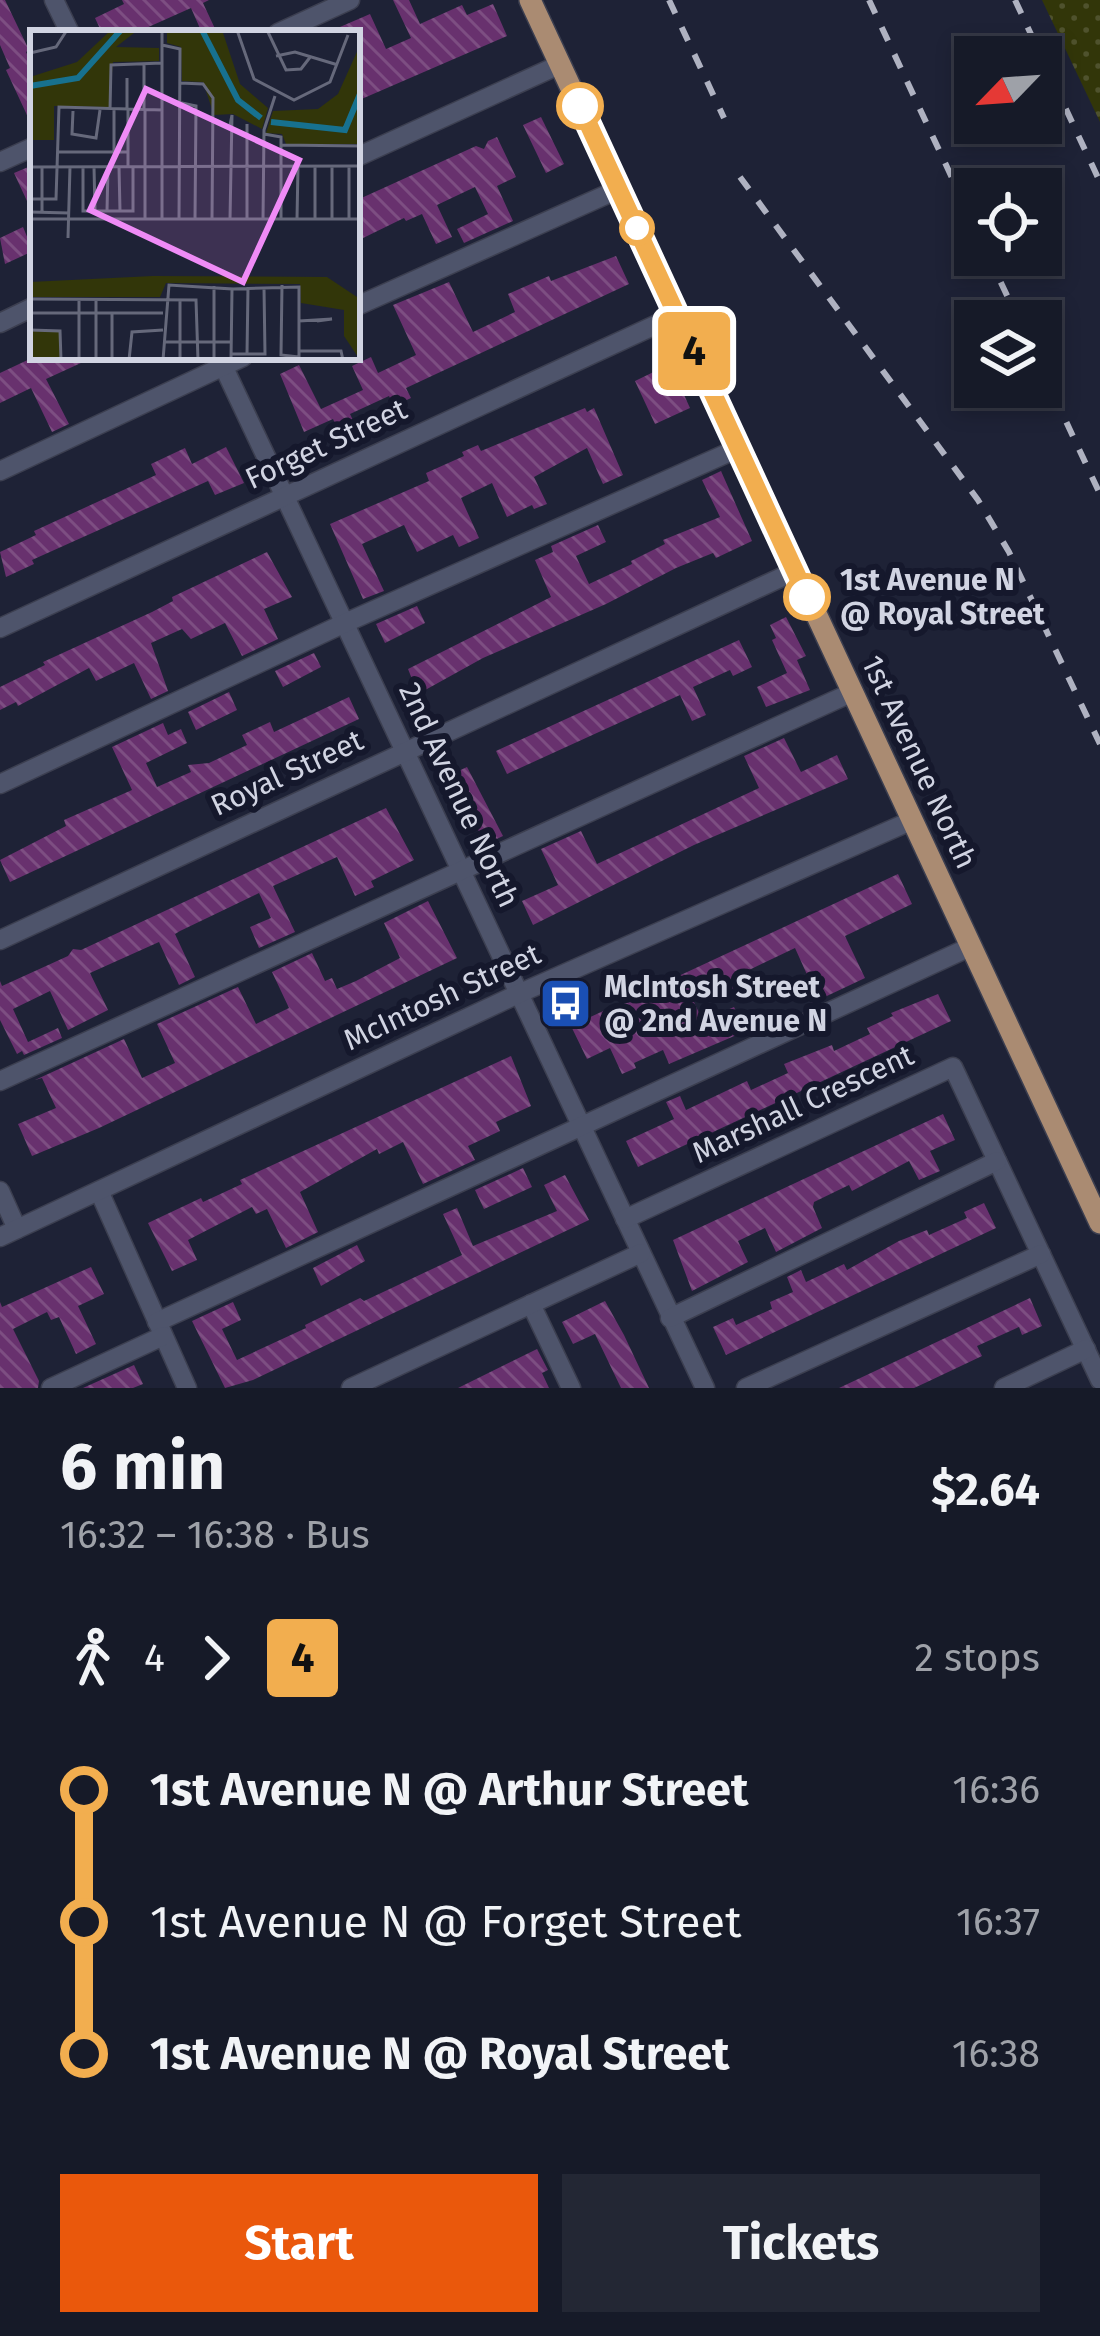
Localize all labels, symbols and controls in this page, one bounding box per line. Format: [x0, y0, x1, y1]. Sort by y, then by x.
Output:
inset map [30, 30, 360, 360]
north arrow [954, 36, 1062, 144]
map controls [954, 36, 1062, 408]
unlabelled marker [558, 84, 602, 128]
button: locate [954, 168, 1062, 276]
unlabelled marker [621, 212, 653, 244]
button: layers [954, 300, 1062, 408]
line badge: 4 [655, 312, 733, 390]
text: 4 [682, 326, 706, 376]
street label: Forget Street [240, 391, 413, 497]
place label: 1st Avenue N @ Royal Street [840, 562, 1045, 632]
marker: 1st Avenue N @ Royal Street [785, 575, 829, 619]
street label: 1st Avenue North [854, 650, 984, 874]
street label: 2nd Avenue North [391, 677, 527, 913]
street label: Royal Street [205, 722, 369, 824]
street label: McIntosh Street [338, 936, 546, 1058]
place label: McIntosh Street @ 2nd Avenue N [604, 969, 827, 1039]
bus stop icon: McIntosh Street @ 2nd Avenue N [537, 976, 593, 1032]
street label: Marshall Crescent [687, 1037, 919, 1171]
text: 6 min [60, 1427, 225, 1506]
text: $2.64 [931, 1463, 1040, 1517]
text: 16:32 – 16:38 · Bus [60, 1512, 370, 1558]
icon: walk [60, 1625, 126, 1691]
icon: forward [183, 1625, 249, 1691]
text: 4 [291, 1633, 314, 1683]
text: 4 [144, 1635, 165, 1681]
text: 2 stops [914, 1635, 1040, 1681]
text: 1st Avenue N @ Arthur Street [150, 1763, 748, 1817]
text: 16:36 [952, 1767, 1040, 1813]
text: 1st Avenue N @ Forget Street [150, 1895, 741, 1949]
text: 16:37 [956, 1899, 1040, 1945]
text: 1st Avenue N @ Royal Street [150, 2027, 729, 2081]
text: 16:38 [952, 2031, 1040, 2077]
button: Start [60, 2174, 538, 2312]
button: Tickets [562, 2174, 1040, 2312]

